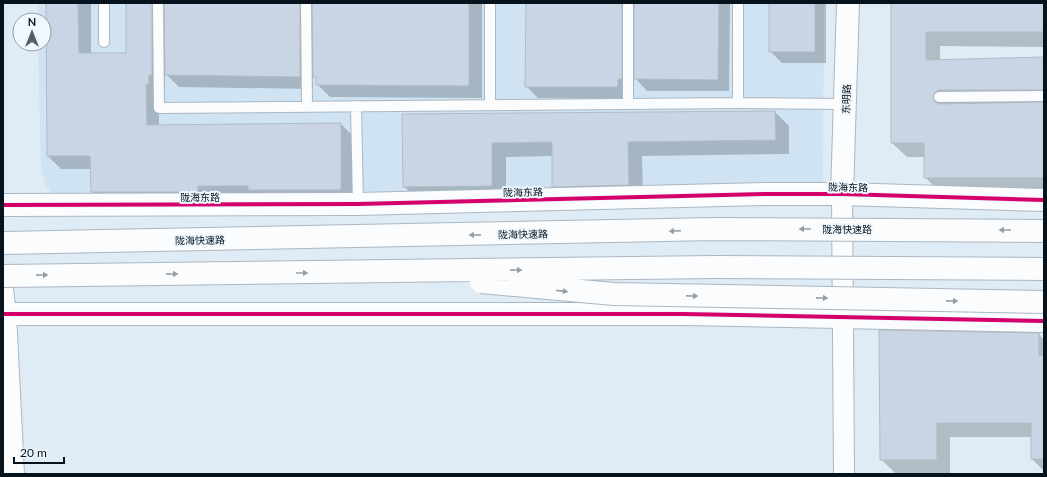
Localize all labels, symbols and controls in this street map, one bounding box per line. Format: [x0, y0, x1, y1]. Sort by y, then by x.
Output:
north arrow [12, 12, 52, 52]
text: N [28, 15, 36, 28]
street label: 东明路 [839, 84, 853, 114]
street label: 陇海东路 [828, 181, 868, 193]
street label: 陇海东路 [503, 186, 543, 198]
street label: 陇海东路 [180, 191, 220, 203]
street label: 陇海快速路 [822, 223, 872, 235]
one-way arrow [798, 226, 811, 232]
one-way arrow [669, 227, 681, 234]
one-way arrow [998, 227, 1011, 233]
street label: 陇海快速路 [498, 228, 548, 240]
one-way arrow [468, 232, 481, 238]
street label: 陇海快速路 [175, 234, 225, 246]
one-way arrow [510, 267, 523, 273]
one-way arrow [296, 270, 309, 276]
one-way arrow [166, 271, 179, 277]
one-way arrow [36, 272, 48, 279]
one-way arrow [556, 287, 568, 294]
one-way arrow [686, 293, 699, 299]
one-way arrow [816, 295, 829, 301]
one-way arrow [946, 297, 958, 304]
scale bar [14, 439, 64, 465]
text: 20 m [20, 445, 47, 460]

